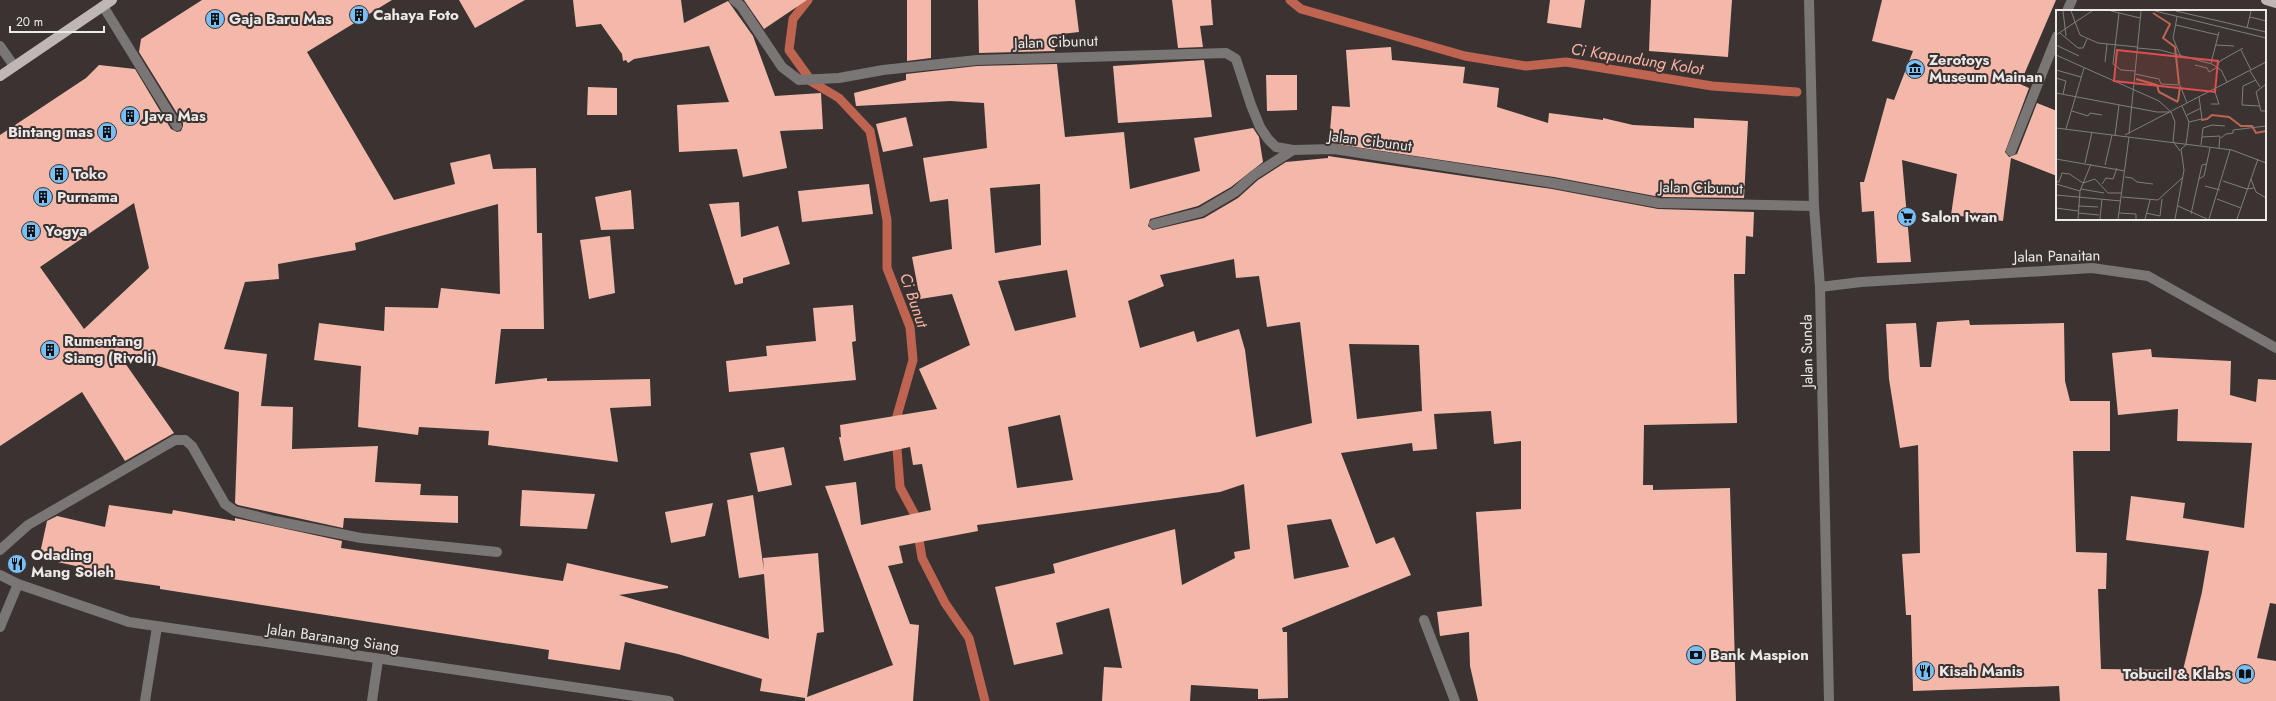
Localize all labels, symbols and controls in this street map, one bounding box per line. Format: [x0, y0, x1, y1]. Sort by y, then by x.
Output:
building icon: Cahaya Foto [348, 4, 370, 26]
place label: Cahaya Foto [373, 4, 459, 26]
scale bar [10, 8, 104, 34]
building icon: Gaja Baru Mas [204, 8, 226, 30]
place label: Gaja Baru Mas [229, 8, 332, 30]
inset map [2056, 10, 2266, 220]
text: 20 m [16, 13, 43, 31]
street label: Jalan Cibunut [1012, 30, 1099, 55]
water label: Ci Kapundung Kolot [1569, 37, 1706, 81]
place label: Zerotoys Museum Mainan [1929, 49, 2043, 88]
museum icon: Zerotoys Museum Mainan [1904, 58, 1926, 80]
building icon: Java Mas [119, 105, 141, 127]
place label: Java Mas [141, 105, 206, 127]
place label: Bintang mas [8, 121, 93, 143]
building icon: Bintang mas [96, 121, 118, 143]
street label: Jalan Cibunut [1325, 125, 1413, 157]
building icon: Toko [48, 163, 70, 185]
place label: Toko [73, 163, 106, 185]
street label: Jalan Cibunut [1657, 176, 1743, 200]
building icon: Purnama [32, 186, 54, 208]
place label: Purnama [57, 186, 118, 208]
supermarket icon: Salon Iwan [1896, 206, 1918, 228]
place label: Salon Iwan [1921, 206, 1997, 228]
building icon: Yogya [20, 220, 42, 242]
place label: Yogya [44, 220, 87, 242]
street label: Jalan Panaitan [2012, 244, 2100, 268]
water label: Ci Bunut [894, 270, 934, 332]
street label: Jalan Sunda [1795, 314, 1819, 390]
place label: Rumentang Siang (Rivoli) [64, 330, 157, 369]
building icon: Rumentang Siang (Rivoli) [39, 339, 61, 361]
place label: Odading Mang Soleh [31, 544, 114, 583]
restaurant icon: Odading Mang Soleh [6, 553, 28, 575]
street label: Jalan Baranang Siang [263, 618, 401, 658]
bank icon: Bank Maspion [1685, 644, 1707, 666]
place label: Bank Maspion [1710, 644, 1809, 666]
restaurant icon: Kisah Manis [1914, 660, 1936, 682]
place label: Kisah Manis [1939, 660, 2023, 682]
place label: Tobucil & Klabs [2123, 663, 2231, 685]
library icon: Tobucil & Klabs [2234, 663, 2256, 685]

